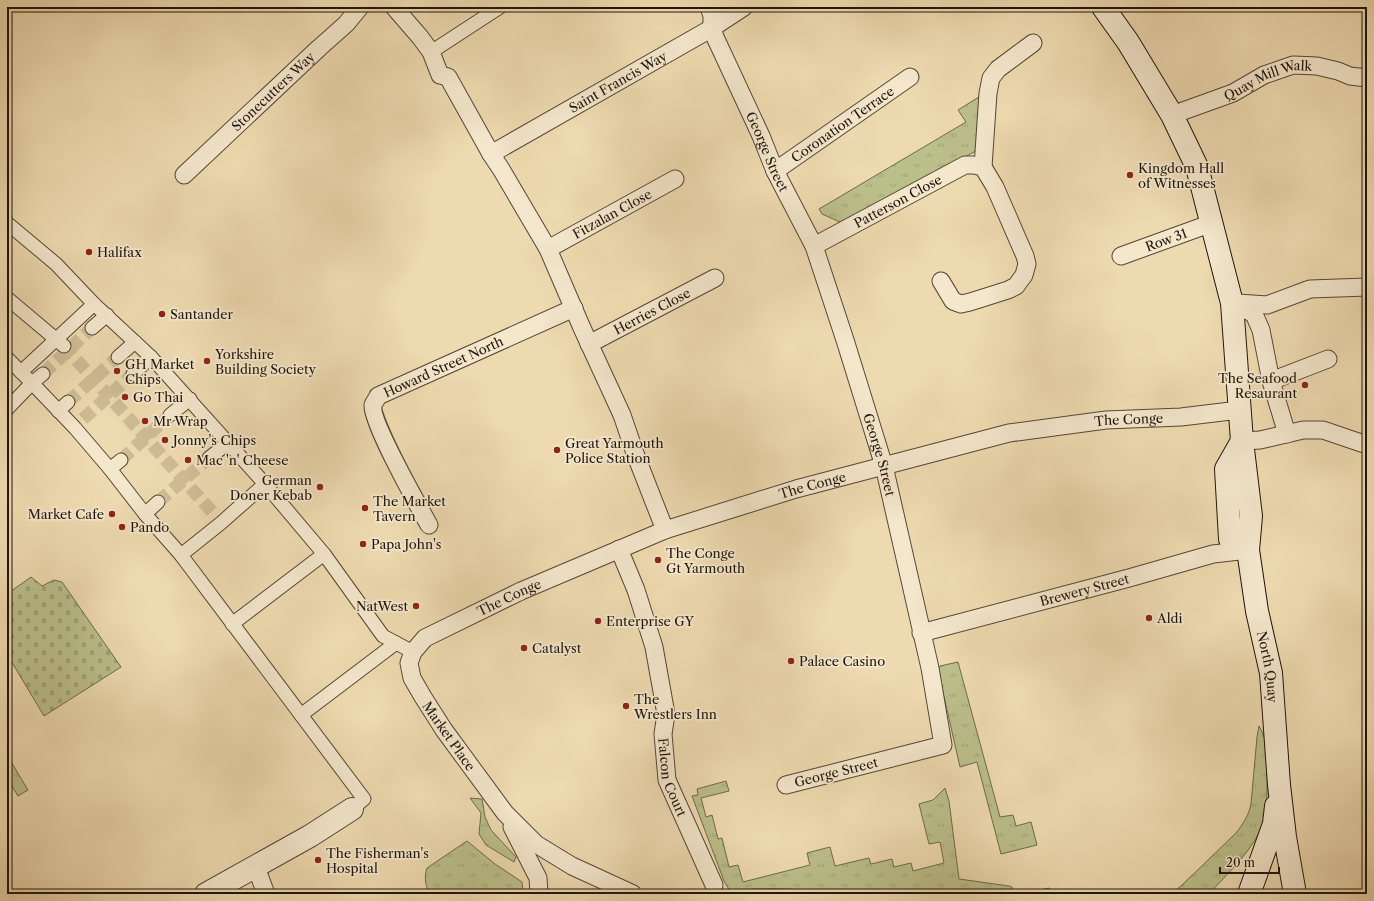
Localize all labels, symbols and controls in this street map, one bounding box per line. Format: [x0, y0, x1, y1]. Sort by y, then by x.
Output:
street label: Saint Francis Way [566, 47, 670, 116]
street label: Stonecutters Way [228, 48, 318, 134]
street label: Quay Mill Walk [1222, 57, 1313, 104]
street label: Coronation Terrace [788, 83, 897, 166]
street label: George Street [743, 109, 792, 195]
place label: Kingdom Hall of Witnesses [1138, 160, 1224, 191]
marker: Kingdom Hall of Witnesses [1125, 170, 1135, 180]
street label: Patterson Close [851, 171, 944, 231]
street label: Fitzalan Close [570, 186, 654, 242]
street label: Row 31 [1143, 225, 1190, 255]
place label: Halifax [97, 244, 142, 260]
marker: Halifax [84, 247, 94, 257]
street label: Herries Close [611, 284, 693, 338]
place label: Santander [170, 306, 234, 322]
marker: Santander [157, 309, 167, 319]
street label: Howard Street North [381, 333, 506, 400]
place label: Yorkshire Building Society [214, 346, 317, 377]
place label: GH Market Chips [125, 356, 195, 387]
marker: Yorkshire Building Society [202, 356, 212, 366]
marker: GH Market Chips [112, 366, 122, 376]
place label: The Seafood Resaurant [1218, 370, 1297, 401]
marker: The Seafood Resaurant [1300, 380, 1310, 390]
place label: Go Thai [133, 389, 183, 405]
marker: Go Thai [120, 392, 130, 402]
street label: The Conge [1093, 410, 1163, 429]
street label: George Street [860, 411, 899, 498]
place label: Mr Wrap [153, 413, 208, 429]
marker: Mr Wrap [140, 416, 150, 426]
place label: Jonny's Chips [171, 432, 257, 448]
marker: Jonny's Chips [160, 435, 170, 445]
place label: Great Yarmouth Police Station [565, 435, 664, 466]
marker: Great Yarmouth Police Station [552, 445, 562, 455]
place label: Mac 'n' Cheese [196, 452, 289, 468]
marker: Mac 'n' Cheese [183, 455, 193, 465]
street label: The Conge [777, 468, 848, 502]
place label: German Doner Kebab [230, 472, 312, 503]
marker: German Doner Kebab [315, 482, 325, 492]
place label: The Market Tavern [373, 493, 446, 524]
marker: The Market Tavern [360, 503, 370, 513]
place label: Market Cafe [28, 506, 104, 522]
marker: Market Cafe [107, 509, 117, 519]
place label: Pando [130, 519, 169, 535]
marker: Pando [117, 522, 127, 532]
place label: Papa John's [371, 536, 442, 552]
marker: Papa John's [358, 539, 368, 549]
place label: The Conge Gt Yarmouth [666, 545, 745, 576]
marker: The Conge Gt Yarmouth [653, 555, 663, 565]
street label: Brewery Street [1038, 570, 1131, 609]
street label: The Conge [474, 575, 543, 619]
place label: NatWest [356, 598, 408, 614]
marker: NatWest [411, 601, 421, 611]
place label: Aldi [1156, 610, 1182, 626]
place label: Enterprise GY [606, 613, 695, 629]
marker: Aldi [1144, 613, 1154, 623]
marker: Enterprise GY [593, 616, 603, 626]
street label: North Quay [1254, 629, 1281, 704]
place label: Catalyst [532, 640, 582, 656]
marker: Catalyst [519, 643, 529, 653]
place label: Palace Casino [799, 653, 885, 669]
marker: Palace Casino [786, 656, 796, 666]
place label: The Wrestlers Inn [633, 691, 717, 722]
street label: Market Place [419, 698, 479, 774]
marker: The Wrestlers Inn [621, 701, 631, 711]
street label: Falcon Court [655, 737, 690, 819]
street label: George Street [793, 754, 880, 790]
place label: The Fisherman's Hospital [326, 845, 429, 876]
scale bar [1220, 849, 1279, 875]
marker: The Fisherman's Hospital [313, 855, 323, 865]
text: 20 m [1226, 855, 1255, 870]

